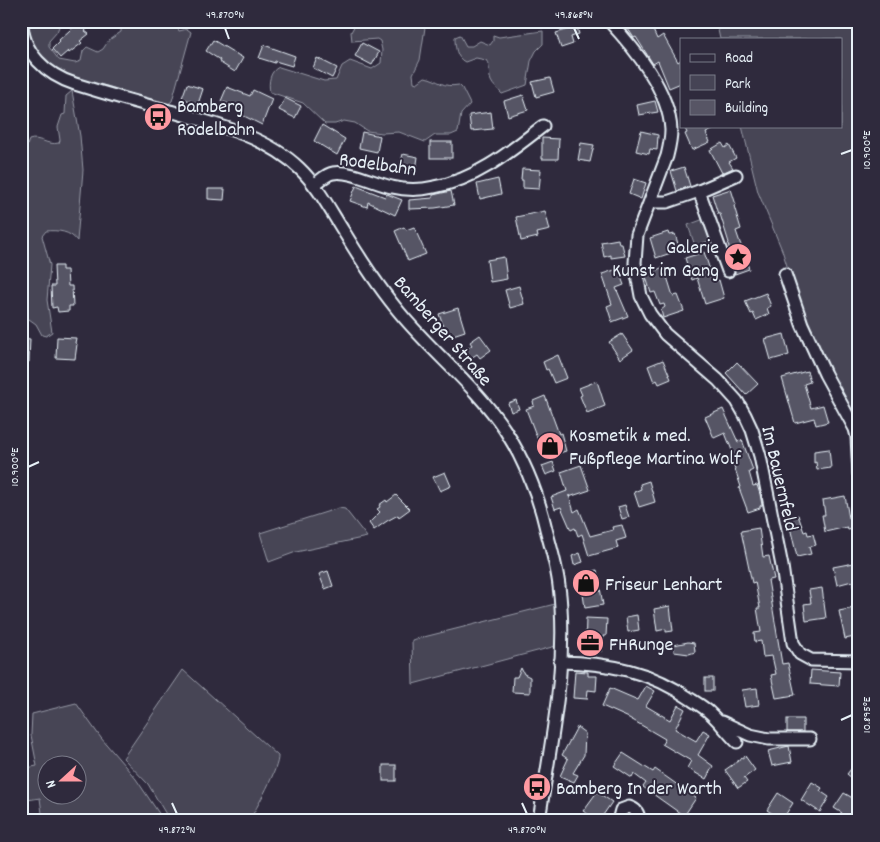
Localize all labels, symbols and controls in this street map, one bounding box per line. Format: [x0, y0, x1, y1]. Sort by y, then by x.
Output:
text: 49.870°N [206, 7, 244, 24]
text: 49.868°N [555, 7, 593, 24]
legend [680, 38, 842, 128]
text: Road [725, 48, 753, 70]
text: Park [725, 74, 751, 96]
place label: Bamberg Rodelbahn [177, 94, 255, 145]
text: Building [725, 98, 768, 120]
bus stop icon: Bamberg Rodelbahn [143, 102, 173, 132]
text: 10.900°E [859, 130, 876, 170]
street label: Rodelbahn [337, 147, 418, 185]
place label: Galerie Kunst im Gang [612, 235, 719, 286]
place icon: Galerie Kunst im Gang [723, 242, 753, 272]
street label: Bamberger Straße [386, 271, 498, 394]
place label: Kosmetik & med. Fußpflege Martina Wolf [569, 423, 742, 474]
street label: Im Bauernfeld [752, 423, 804, 534]
shop icon: Kosmetik & med. Fußpflege Martina Wolf [535, 431, 565, 461]
text: 10.900°E [7, 447, 24, 487]
shop icon: Friseur Lenhart [571, 568, 601, 598]
place label: Friseur Lenhart [605, 572, 722, 600]
office icon: FHRunge [575, 628, 605, 658]
place label: FHRunge [609, 632, 674, 660]
text: 10.895°E [859, 696, 876, 733]
north arrow [38, 754, 88, 804]
bus stop icon: Bamberg In der Warth [522, 772, 552, 802]
place label: Bamberg In der Warth [556, 776, 722, 804]
text: N [41, 777, 62, 791]
text: 49.872°N [159, 822, 196, 839]
text: 49.870°N [508, 822, 546, 839]

